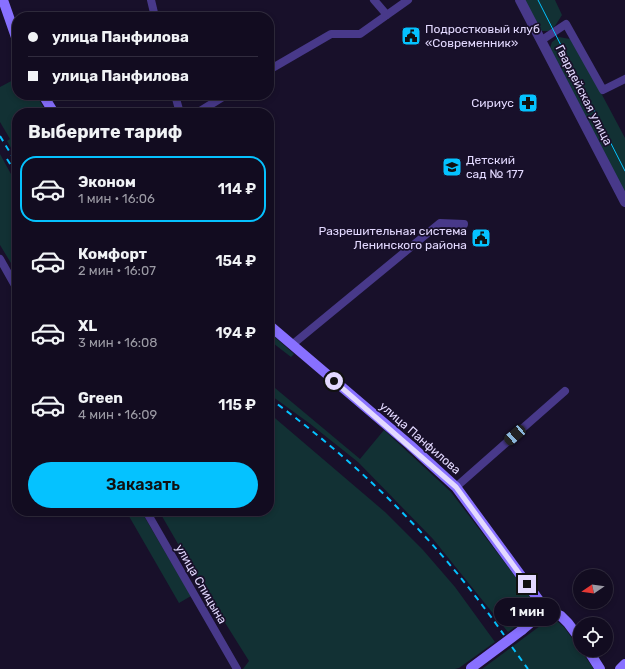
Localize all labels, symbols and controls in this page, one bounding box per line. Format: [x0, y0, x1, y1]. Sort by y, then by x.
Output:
place label: Подростковый клуб «Современник» [425, 22, 540, 50]
public building icon: Подростковый клуб «Современник» [400, 25, 422, 47]
text: улица Панфилова [52, 28, 189, 46]
street label: Гвардейская улица [553, 43, 615, 147]
text: улица Панфилова [52, 67, 189, 85]
pharmacy icon: Сириус [517, 92, 539, 114]
place label: Сириус [471, 96, 514, 110]
text: Выберите тариф [28, 121, 182, 143]
place label: Детский сад № 177 [466, 153, 524, 181]
school or university icon: Детский сад № 177 [441, 156, 463, 178]
icon: car [30, 171, 66, 207]
text: Эконом [78, 173, 136, 191]
text: 114 ₽ [218, 180, 256, 198]
text: 1 мин · 16:06 [78, 191, 155, 206]
place label: Разрешительная система Ленинского района [318, 224, 467, 252]
public building icon: Разрешительная система Ленинского района [470, 227, 492, 249]
icon: car [30, 243, 66, 279]
text: Комфорт [78, 245, 147, 263]
text: 154 ₽ [215, 252, 256, 270]
text: 2 мин · 16:07 [78, 263, 156, 278]
icon: car [30, 315, 66, 351]
text: XL [78, 317, 97, 335]
text: 194 ₽ [216, 324, 256, 342]
text: 3 мин · 16:08 [78, 335, 158, 350]
route start [325, 372, 343, 390]
icon: car [30, 387, 66, 423]
text: Green [78, 389, 123, 407]
text: 115 ₽ [218, 396, 256, 414]
street label: улица Панфилова [377, 399, 463, 477]
text: 4 мин · 16:09 [78, 407, 157, 422]
car [502, 423, 528, 447]
button: Заказать [28, 462, 258, 508]
street label: улица Спицына [173, 542, 229, 626]
north arrow [573, 569, 613, 609]
map controls [573, 569, 613, 657]
route end [518, 575, 536, 593]
callout: 1 мин [494, 598, 560, 626]
text: 1 мин [510, 604, 544, 619]
button: locate [573, 617, 613, 657]

